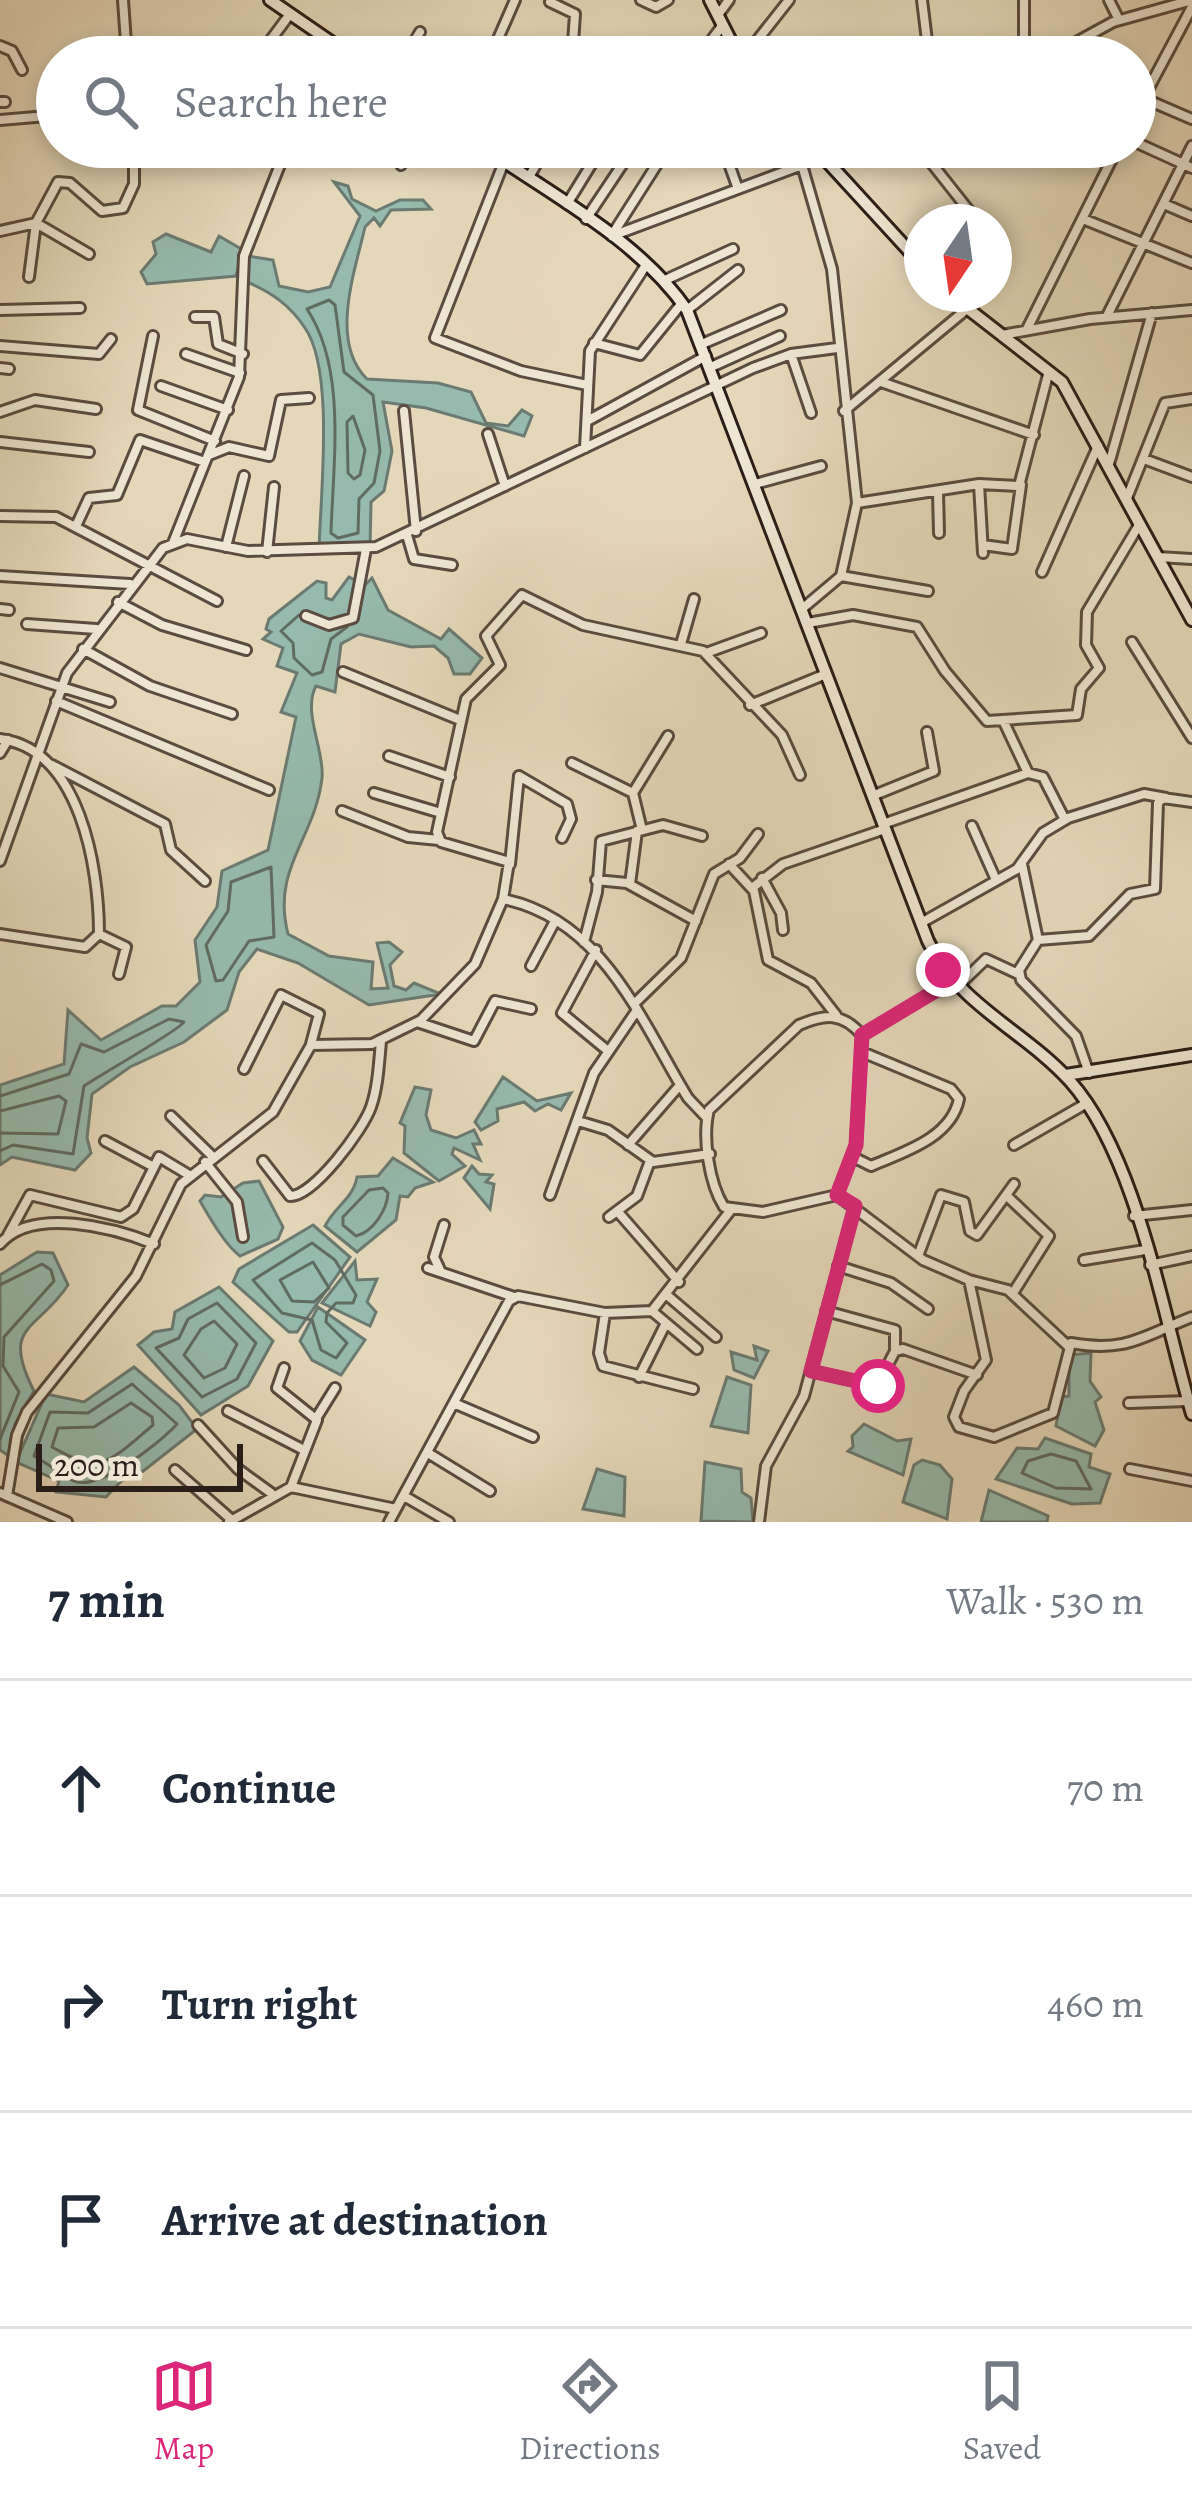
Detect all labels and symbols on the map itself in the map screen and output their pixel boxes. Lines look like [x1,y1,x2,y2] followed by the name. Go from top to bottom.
[904,204,1012,312] north arrow
[916,943,970,997] route end
[851,1359,905,1413] route start
[36,1438,243,1491] scale bar

